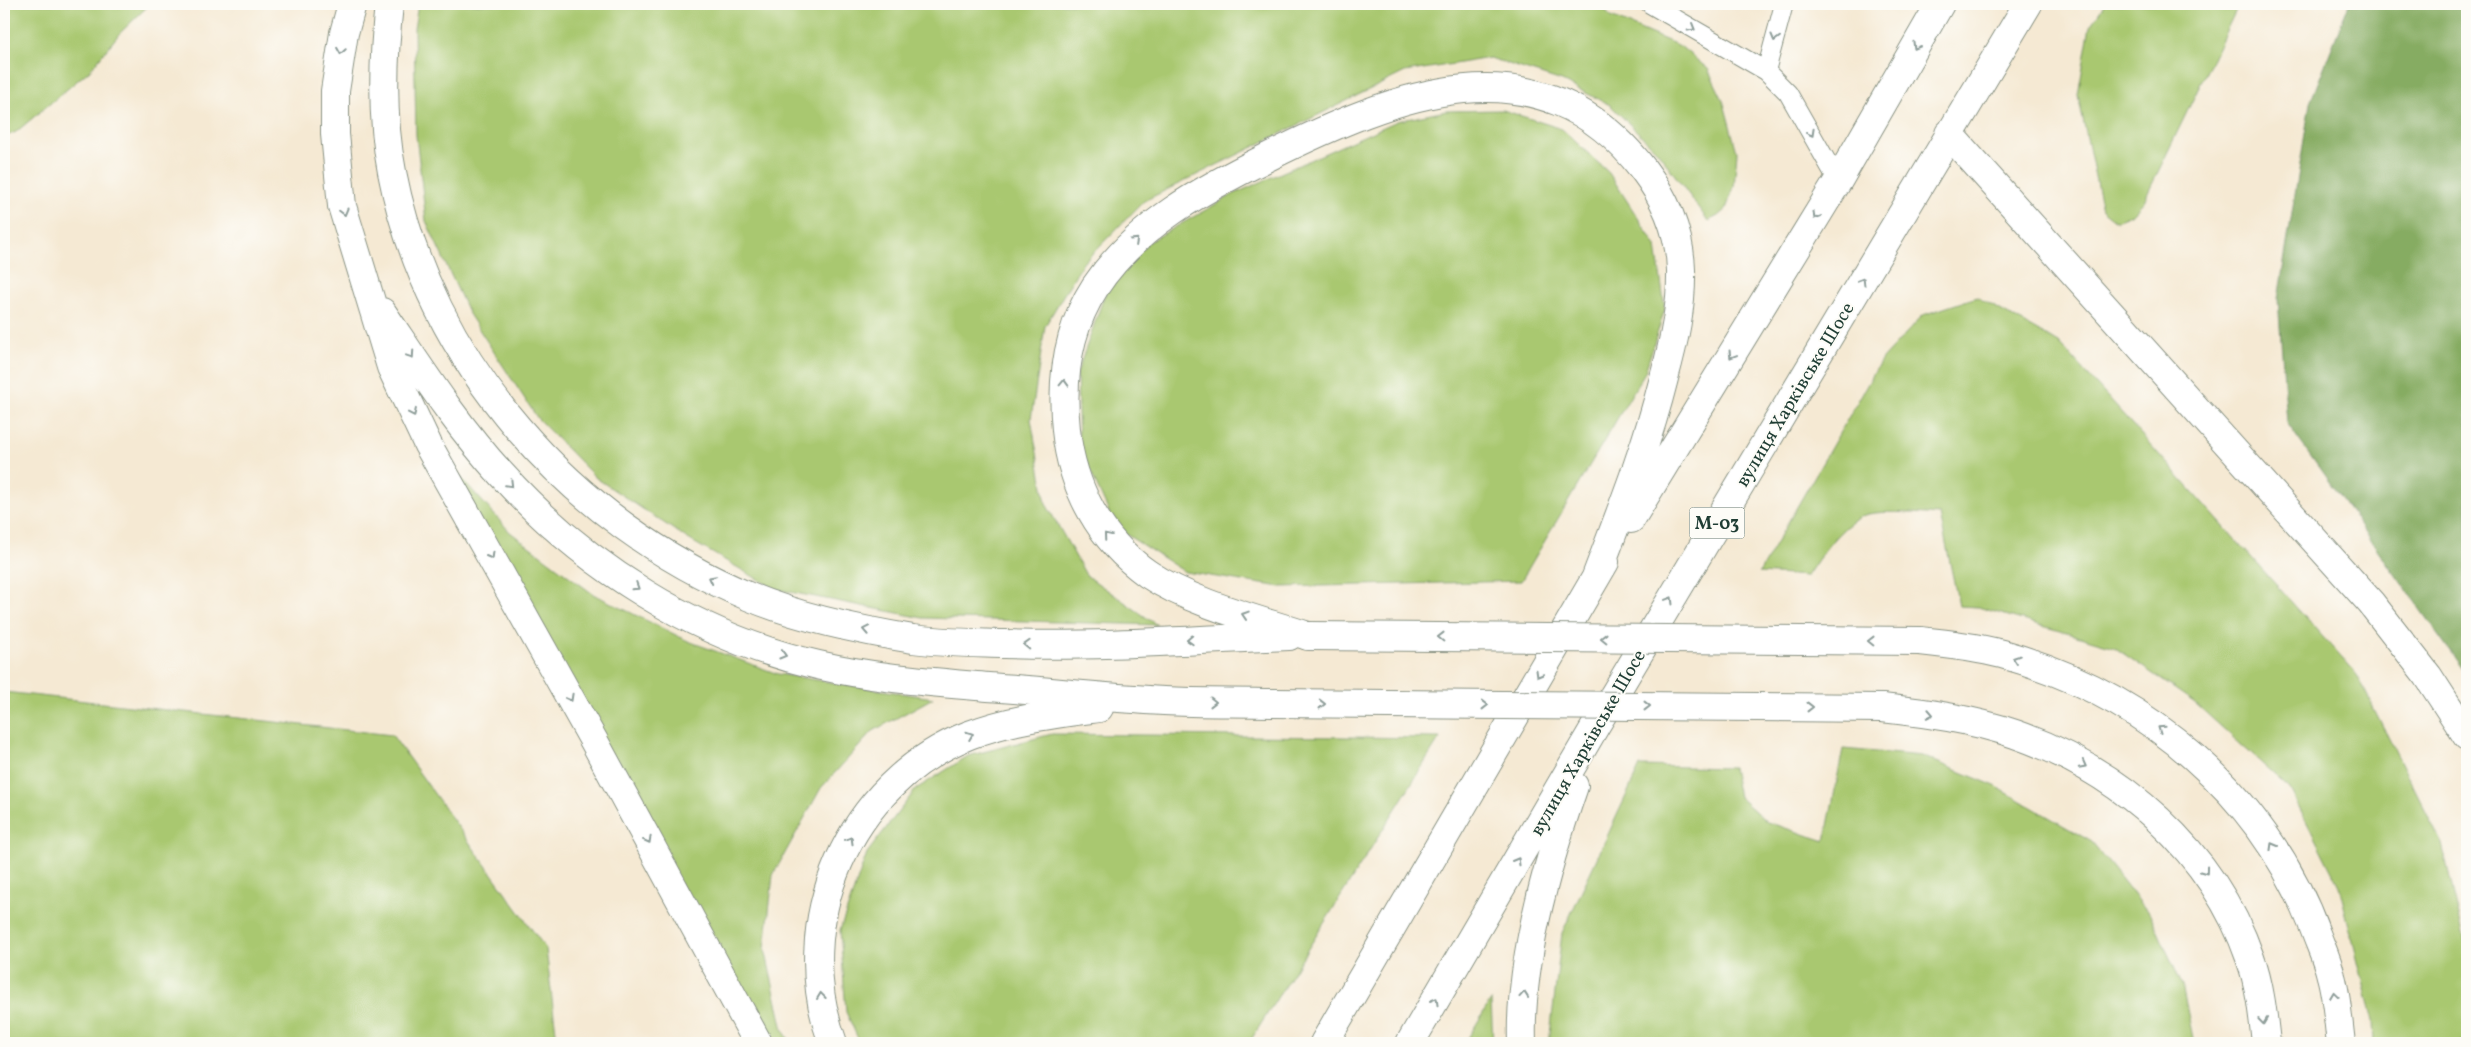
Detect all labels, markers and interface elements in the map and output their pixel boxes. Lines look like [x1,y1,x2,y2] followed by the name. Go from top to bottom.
[1686,22,1695,32] one-way arrow
[1770,33,1781,42] one-way arrow
[1912,41,1922,50] one-way arrow
[336,47,347,55] one-way arrow
[1804,128,1814,137] one-way arrow
[338,208,349,217] one-way arrow
[1813,211,1823,220] one-way arrow
[1129,238,1138,247] one-way arrow
[1855,277,1865,286] one-way arrow
[1730,298,1861,492] street label: вулиця Харківське Шосе
[405,350,415,359] one-way arrow
[1728,350,1738,359] one-way arrow
[1059,378,1069,386] one-way arrow
[406,408,417,417] one-way arrow
[504,478,513,487] one-way arrow
[1690,508,1744,538] road number: М-03
[1103,532,1112,541] one-way arrow
[484,550,494,559] one-way arrow
[708,575,717,585] one-way arrow
[630,580,639,590] one-way arrow
[1664,597,1674,606] one-way arrow
[1242,610,1250,620] one-way arrow
[861,625,870,635] one-way arrow
[1437,632,1445,642] one-way arrow
[1600,633,1608,643] one-way arrow
[1185,635,1193,646] one-way arrow
[1867,636,1875,646] one-way arrow
[1023,640,1031,650] one-way arrow
[1525,645,1653,841] street label: вулиця Харківське Шосе
[778,649,786,659] one-way arrow
[2012,654,2020,664] one-way arrow
[1536,669,1546,678] one-way arrow
[563,692,573,701] one-way arrow
[1209,697,1217,707] one-way arrow
[1318,699,1326,709] one-way arrow
[1481,700,1489,710] one-way arrow
[1644,701,1651,711] one-way arrow
[1806,702,1814,712] one-way arrow
[1926,708,1935,718] one-way arrow
[2157,726,2167,735] one-way arrow
[965,731,974,742] one-way arrow
[2078,759,2087,769] one-way arrow
[642,835,652,844] one-way arrow
[843,837,853,846] one-way arrow
[2269,842,2279,851] one-way arrow
[1511,858,1521,867] one-way arrow
[2198,866,2208,875] one-way arrow
[1518,990,1529,998] one-way arrow
[2329,991,2340,999] one-way arrow
[816,992,827,1000] one-way arrow
[1428,998,1438,1007] one-way arrow
[2258,1017,2269,1025] one-way arrow

